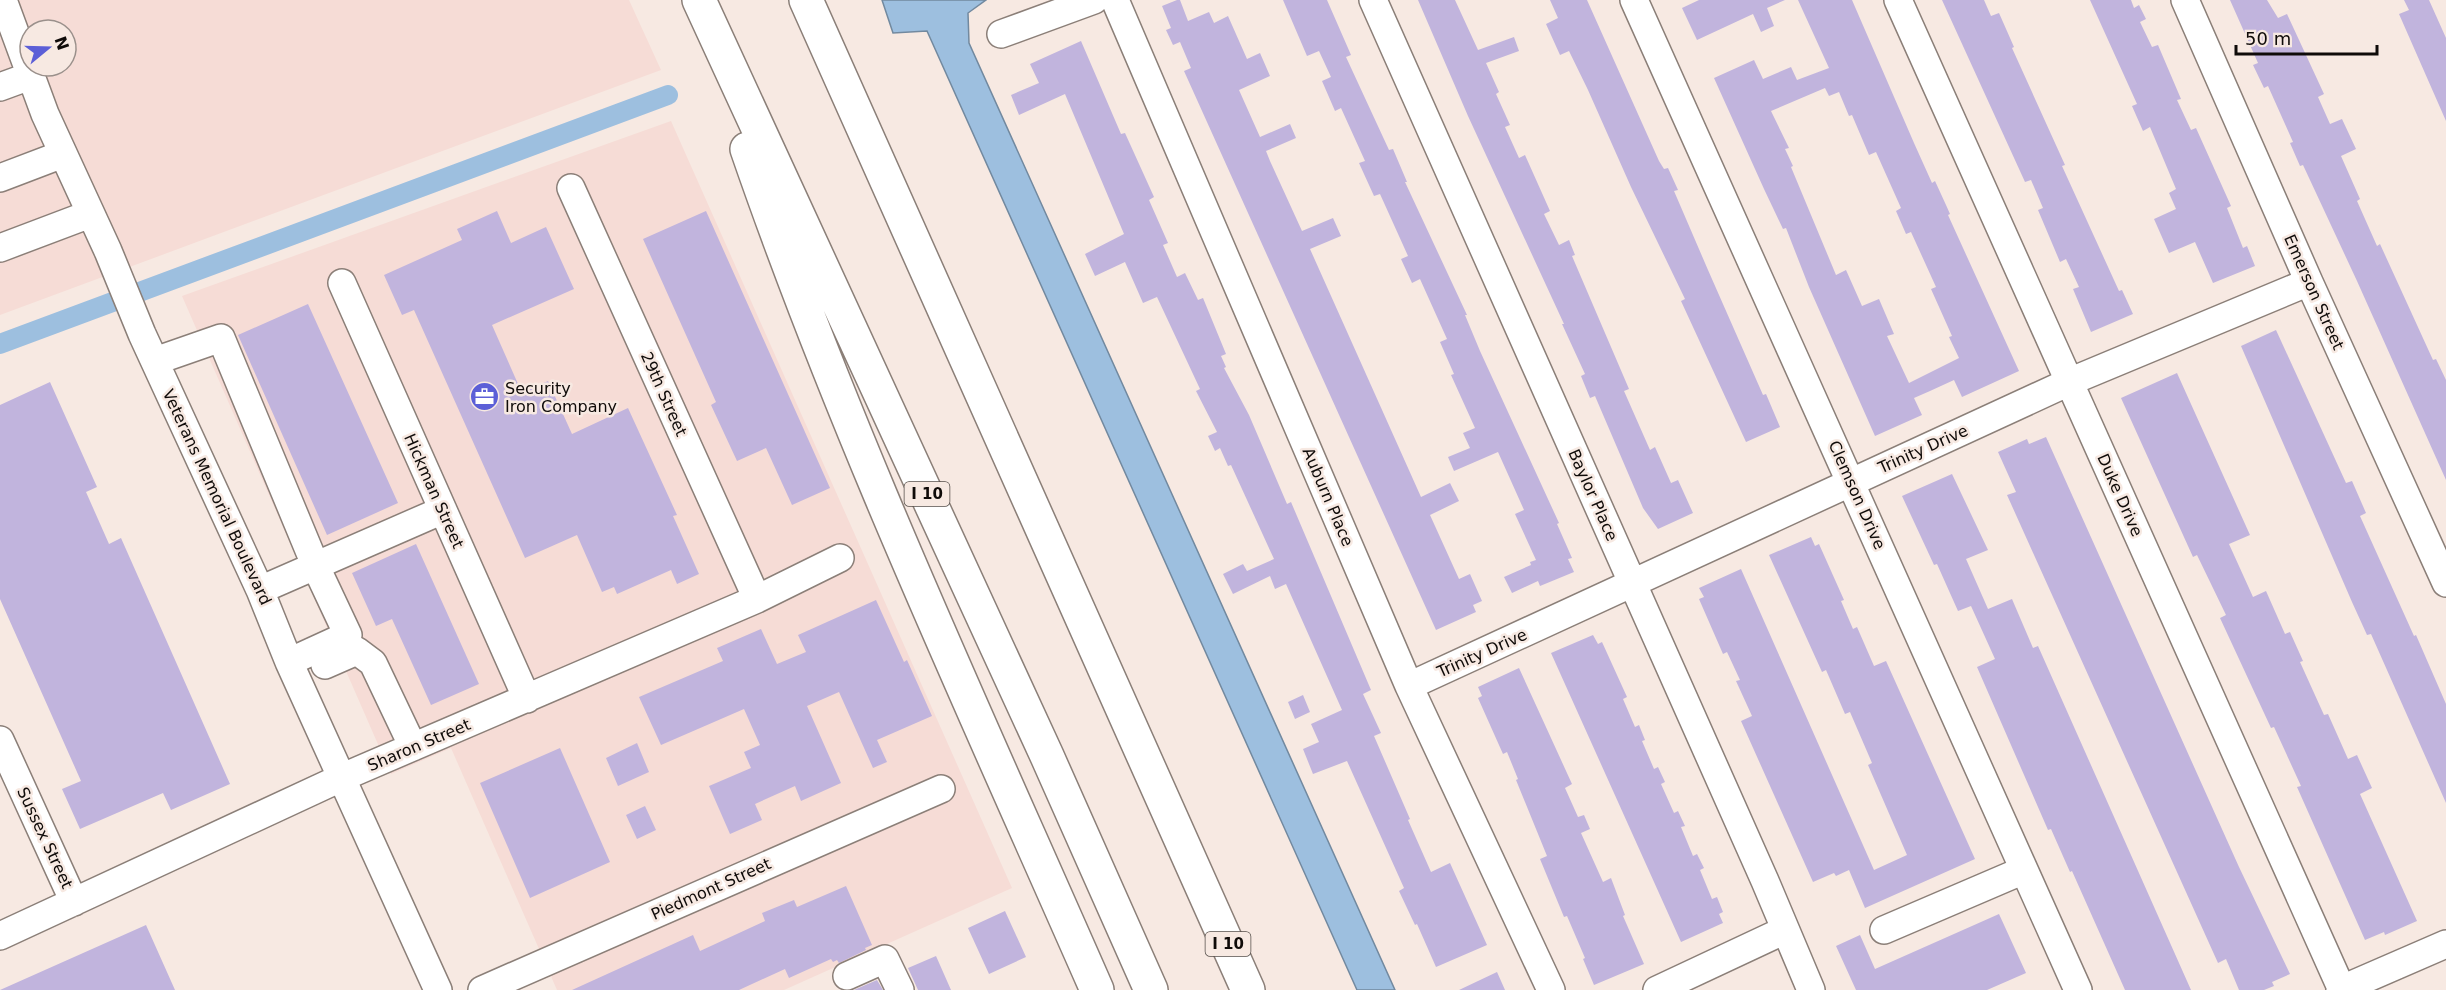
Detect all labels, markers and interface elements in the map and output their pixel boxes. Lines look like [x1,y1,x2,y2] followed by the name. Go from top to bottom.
[18,18,78,78] north arrow
[2236,18,2377,56] scale bar
[2245,28,2291,49] text: 50 m
[51,34,73,53] text: N
[2280,231,2348,353] street label: Emerson Street
[637,349,691,439] street label: 29th Street
[505,379,617,416] place label: Security Iron Company
[468,381,500,413] office icon: Security Iron Company
[159,386,275,608] street label: Veterans Memorial Boulevard
[1874,421,1971,478] street label: Trinity Drive
[400,431,468,551] street label: Hickman Street
[1825,438,1889,552] street label: Clemson Drive
[1299,445,1357,549] street label: Auburn Place
[1564,446,1622,544] street label: Baylor Place
[2093,451,2147,539] street label: Duke Drive
[904,482,950,506] road number: I 10
[1433,625,1530,682] street label: Trinity Drive
[365,715,473,775] street label: Sharon Street
[13,784,77,892] street label: Sussex Street
[648,854,774,924] street label: Piedmont Street
[1206,932,1250,956] road number: I 10

